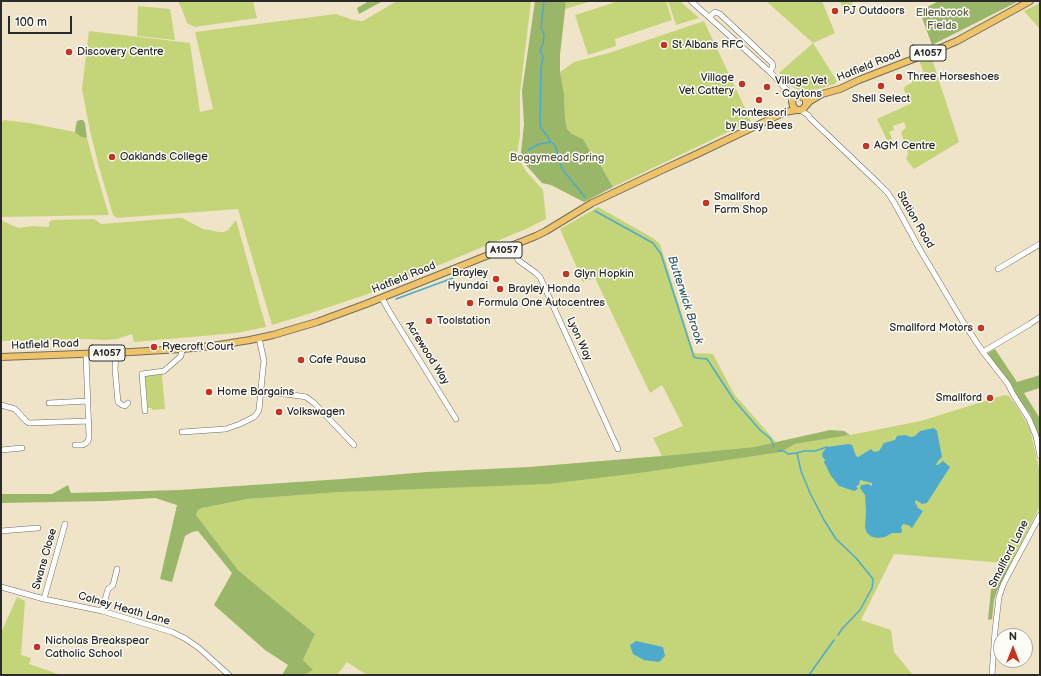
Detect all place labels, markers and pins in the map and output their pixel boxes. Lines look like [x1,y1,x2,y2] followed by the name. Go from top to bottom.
[843,4,905,18] place label: PJ Outdoors
[830,6,840,16] marker: PJ Outdoors
[672,38,743,52] place label: St Albans RFC
[659,40,669,50] marker: St Albans RFC
[77,45,163,59] place label: Discovery Centre
[64,47,74,57] marker: Discovery Centre
[907,70,999,84] place label: Three Horseshoes
[679,71,734,97] place label: Village Vet Cattery
[894,72,904,82] marker: Three Horseshoes
[775,74,827,100] place label: Village Vet - Caytons
[737,79,747,89] marker: Village Vet Cattery
[876,81,886,91] marker: Shell Select
[762,82,772,92] marker: Village Vet - Caytons
[852,92,910,106] place label: Shell Select
[754,95,764,105] marker: Montessori by Busy Bees
[725,106,793,132] place label: Montessori by Busy Bees
[874,139,935,153] place label: AGM Centre
[861,141,871,151] marker: AGM Centre
[120,150,208,164] place label: Oaklands College
[107,152,117,162] marker: Oaklands College
[714,190,768,216] place label: Smallford Farm Shop
[701,198,711,208] marker: Smallford Farm Shop
[448,266,488,292] place label: Brayley Hyundai
[574,267,634,281] place label: Glyn Hopkin
[561,269,571,279] marker: Glyn Hopkin
[491,274,501,284] marker: Brayley Hyundai
[508,282,580,296] place label: Brayley Honda
[495,284,505,294] marker: Brayley Honda
[478,296,605,310] place label: Formula One Autocentres
[465,298,475,308] marker: Formula One Autocentres
[437,314,491,328] place label: Toolstation
[424,316,434,326] marker: Toolstation
[890,321,973,335] place label: Smallford Motors
[976,323,986,333] marker: Smallford Motors
[162,340,234,354] place label: Ryecroft Court
[149,342,159,352] marker: Ryecroft Court
[309,353,366,367] place label: Cafe Pausa
[296,355,306,365] marker: Cafe Pausa
[217,385,294,399] place label: Home Bargains
[204,387,214,397] marker: Home Bargains
[936,391,982,405] place label: Smallford
[985,393,995,403] marker: Smallford
[287,405,345,419] place label: Volkswagen
[274,407,284,417] marker: Volkswagen
[45,634,149,660] place label: Nicholas Breakspear Catholic School
[32,642,42,652] marker: Nicholas Breakspear Catholic School

